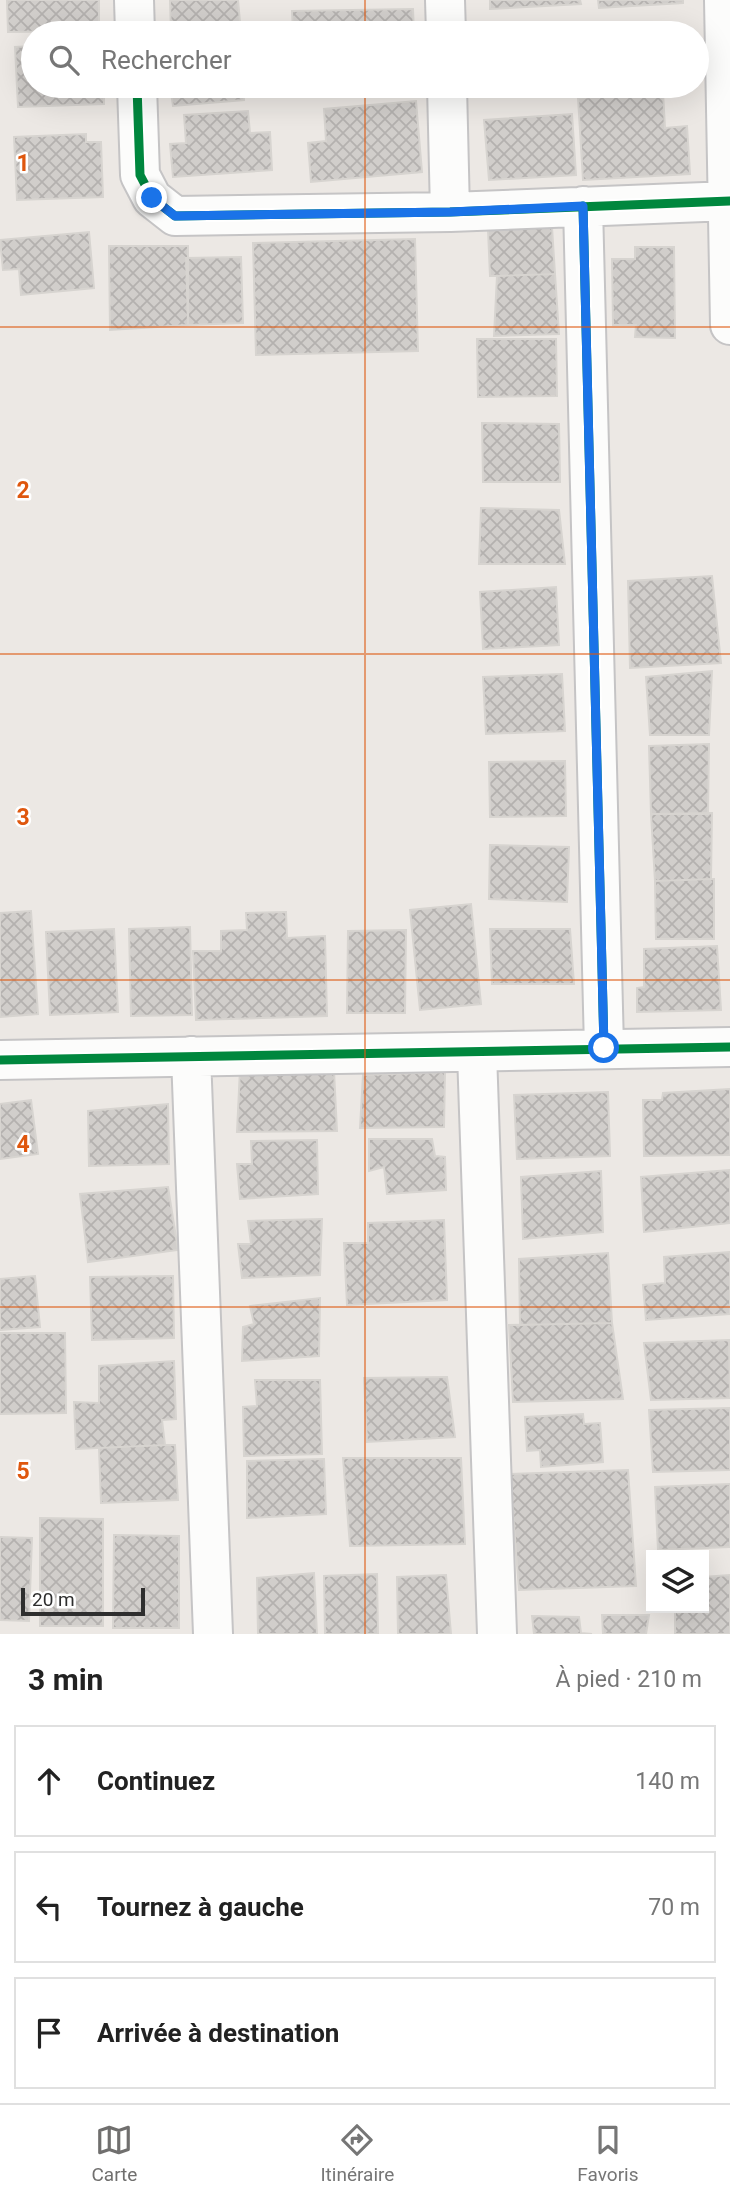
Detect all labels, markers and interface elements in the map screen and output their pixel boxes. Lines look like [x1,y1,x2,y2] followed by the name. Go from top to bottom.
[21,21,709,98] search box
[45,41,83,79] icon: search
[101,45,232,75] text: Rechercher
[16,150,30,177] text: 1
[136,182,167,213] route end
[16,477,30,504] text: 2
[16,804,30,831] text: 3
[588,1032,619,1063] route start
[16,1131,30,1158] text: 4
[16,1458,30,1485] text: 5
[646,1550,709,1613] map controls
[646,1550,709,1613] button: layers
[21,1585,145,1617] scale bar
[32,1588,75,1611] text: 20 m
[28,1662,103,1697] text: 3 min
[556,1666,702,1693] text: À pied · 210 m
[30,1762,68,1800] icon: ahead
[97,1766,215,1796] text: Continuez
[635,1768,700,1795] text: 140 m
[30,1888,68,1926] icon: left
[97,1892,304,1922] text: Tournez à gauche
[648,1894,700,1921] text: 70 m
[30,2014,68,2052] icon: arrive
[97,2018,339,2048] text: Arrivée à destination
[92,2121,137,2186] tab: Carte
[320,2121,394,2186] tab: Itinéraire
[577,2121,639,2186] tab: Favoris

